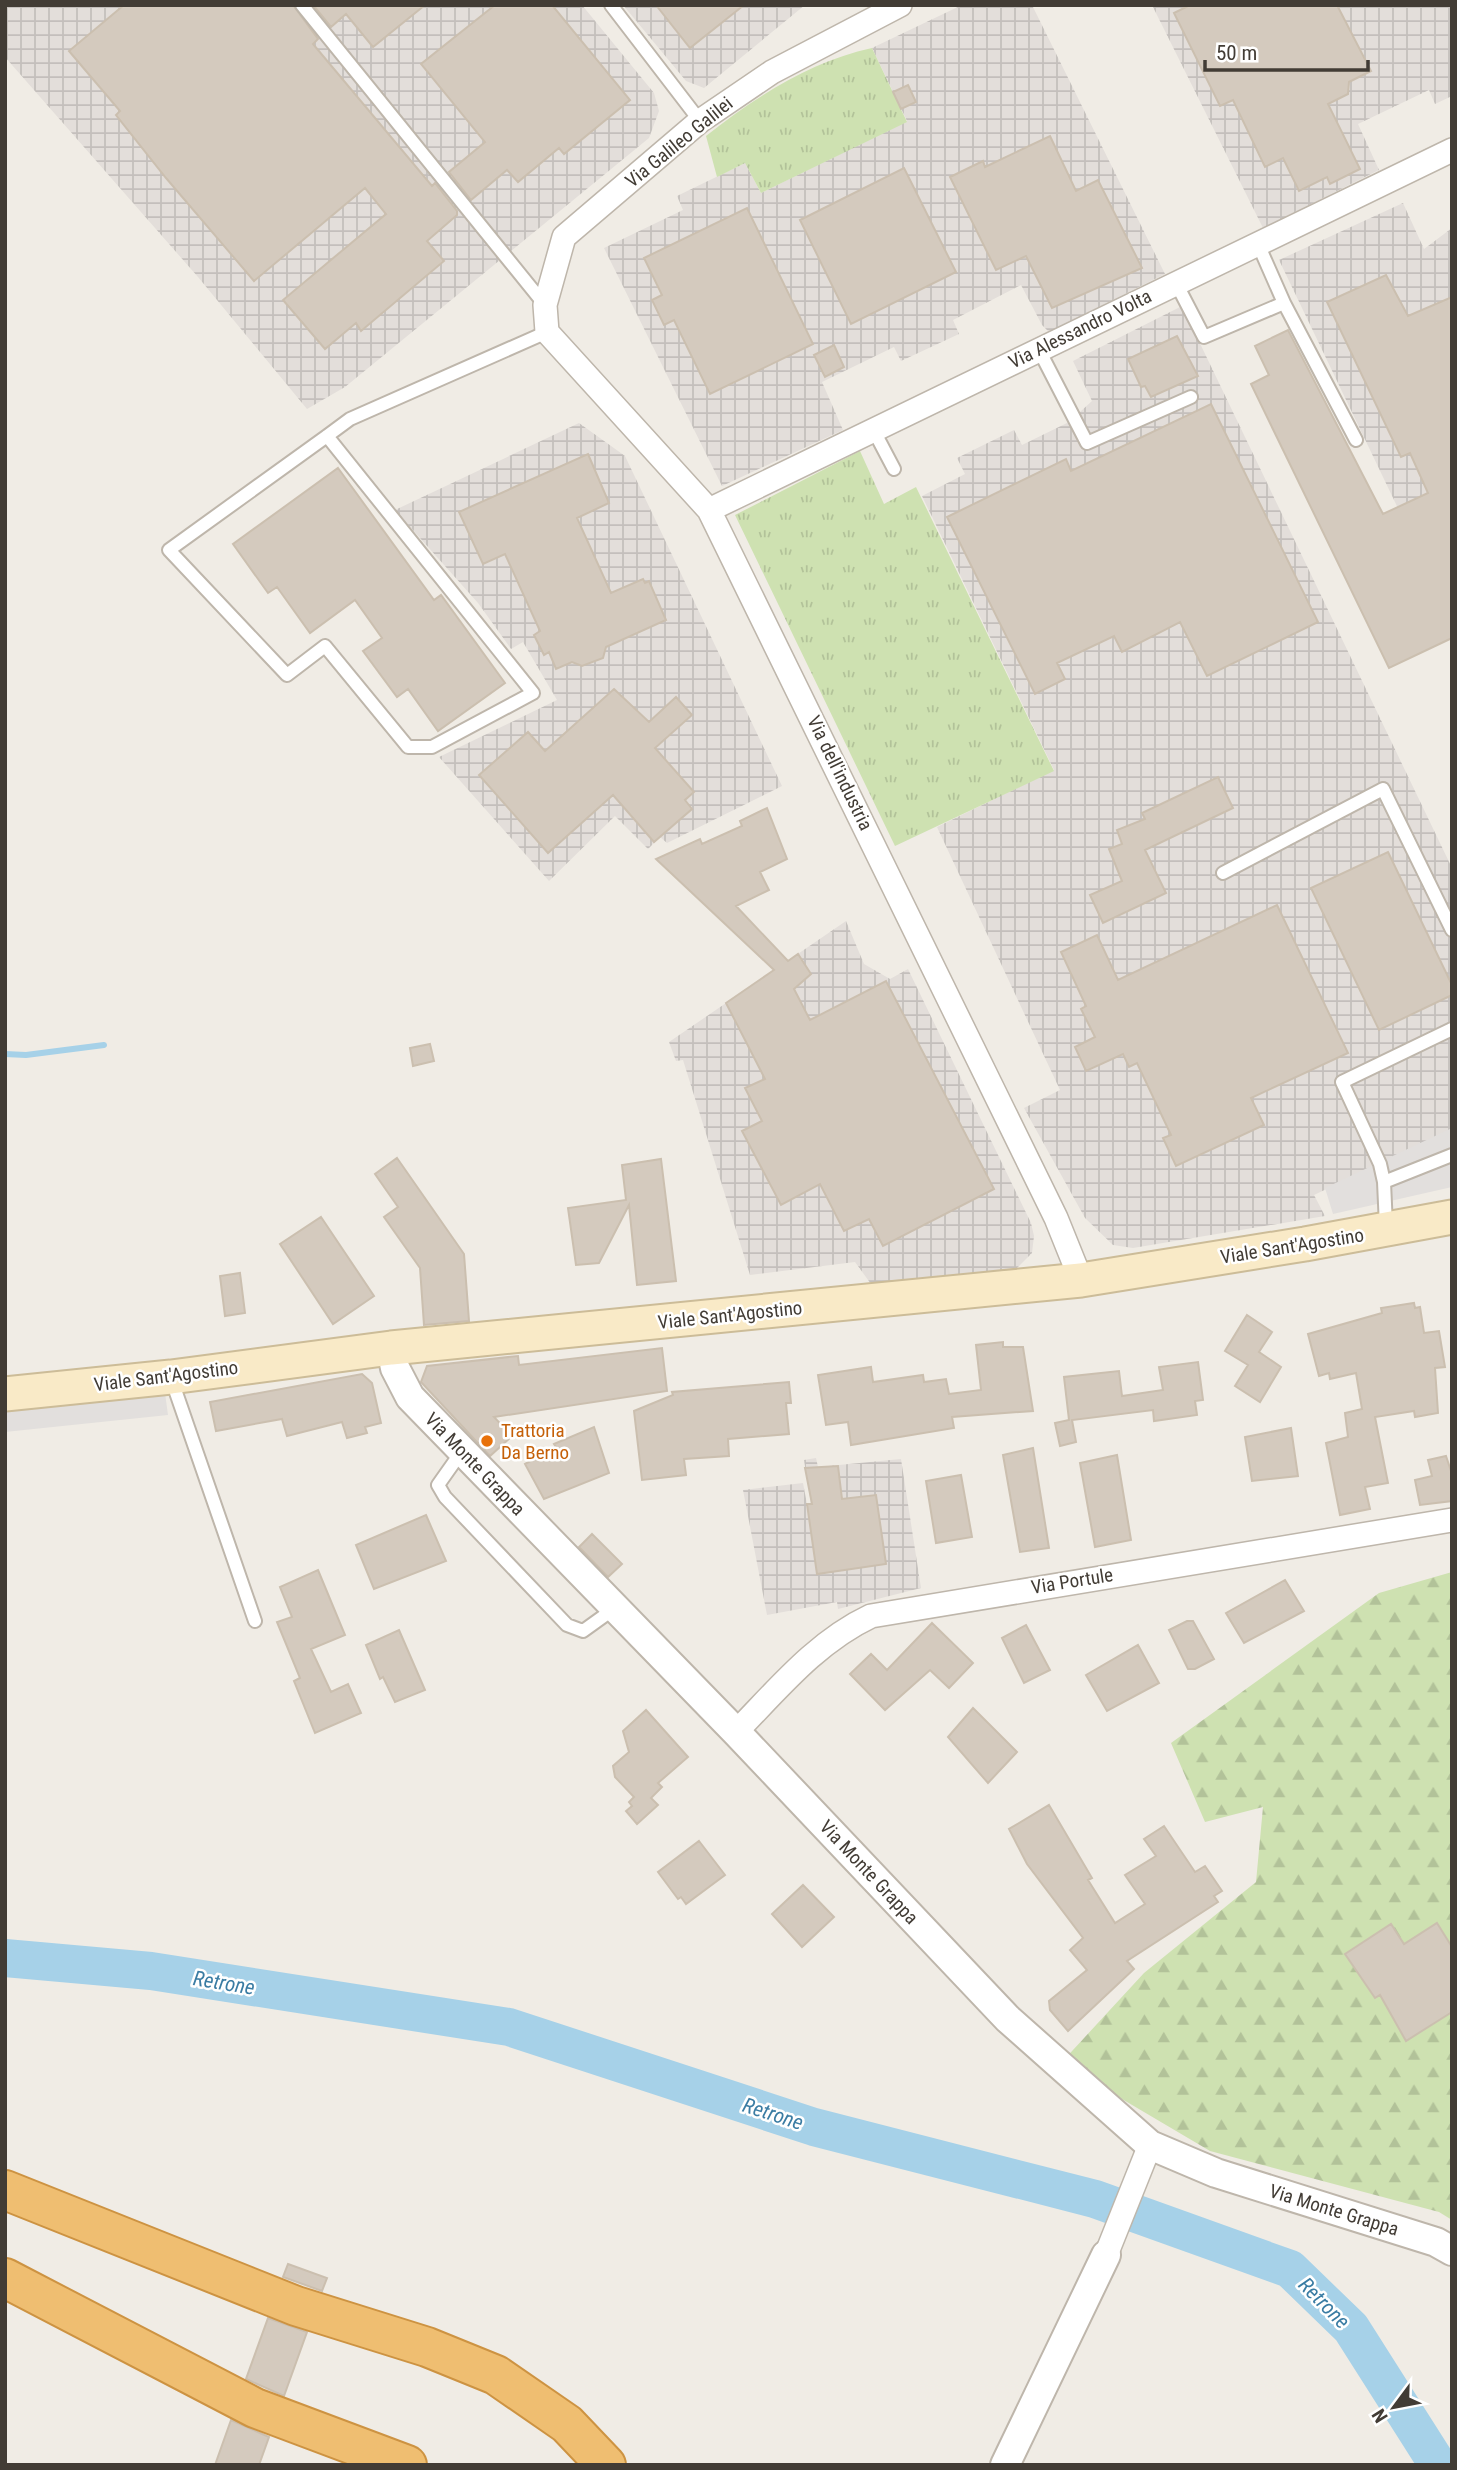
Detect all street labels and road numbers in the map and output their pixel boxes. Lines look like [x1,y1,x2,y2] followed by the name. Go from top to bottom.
[621,92,737,192] street label: Via Galileo Galilei
[1005,284,1155,374] street label: Via Alessandro Volta
[802,712,878,834] street label: Via dell'industria
[1219,1223,1365,1269] street label: Viale Sant'Agostino
[657,1296,803,1334] street label: Viale Sant'Agostino
[93,1356,239,1396] street label: Viale Sant'Agostino
[420,1408,530,1520] street label: Via Monte Grappa
[1029,1563,1115,1599] street label: Via Portule
[815,1815,923,1929] street label: Via Monte Grappa
[1267,2179,1401,2241] street label: Via Monte Grappa

